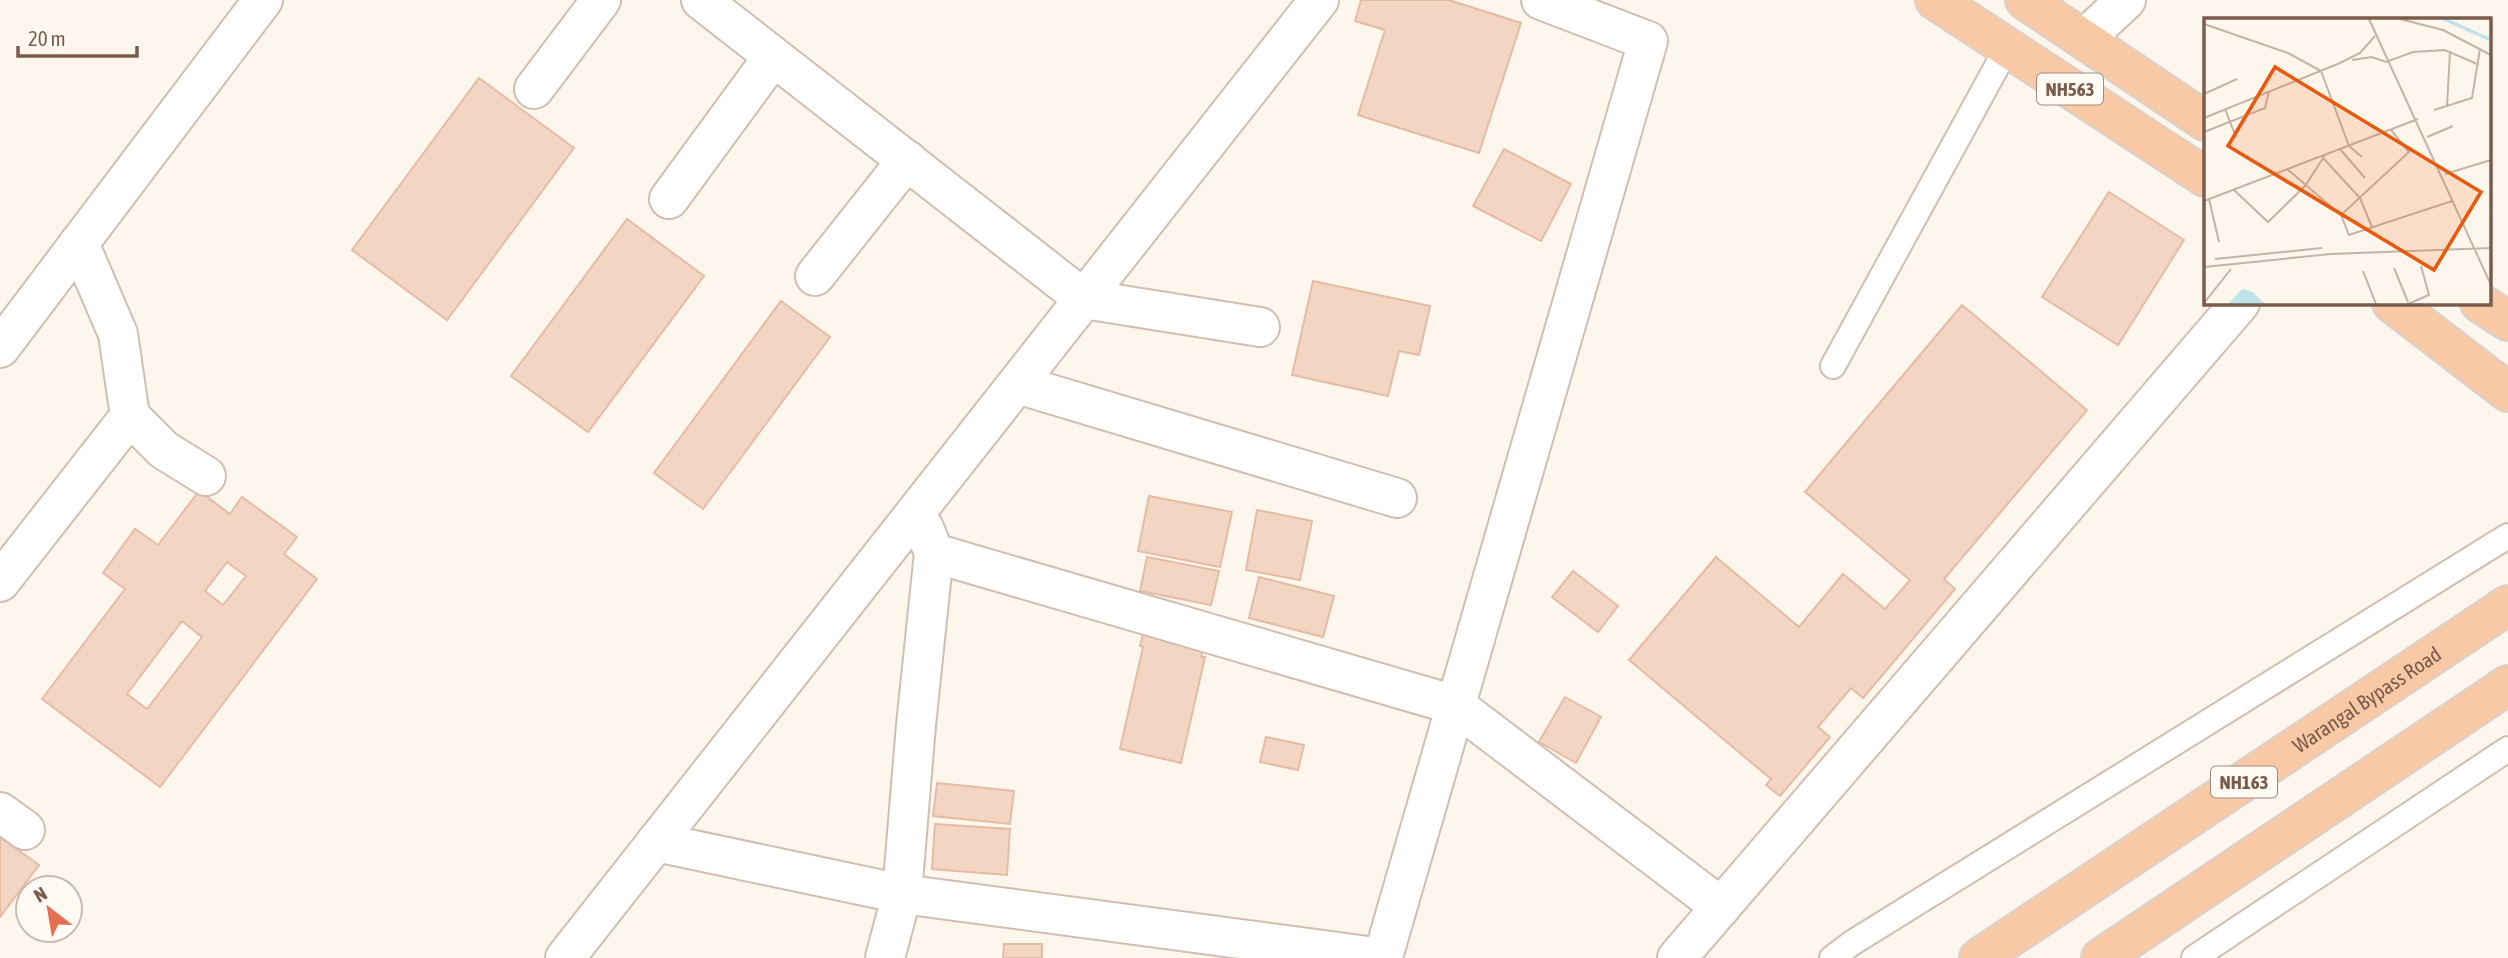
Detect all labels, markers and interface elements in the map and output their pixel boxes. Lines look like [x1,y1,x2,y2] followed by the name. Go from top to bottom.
[18,14,136,58] scale bar
[2204,18,2490,304] inset map
[28,26,66,50] text: 20 m
[2037,74,2103,104] road number: NH563
[2288,641,2445,757] street label: Warangal Bypass Road
[2211,766,2277,797] road number: NH163
[14,874,84,944] north arrow
[30,882,51,907] text: N

